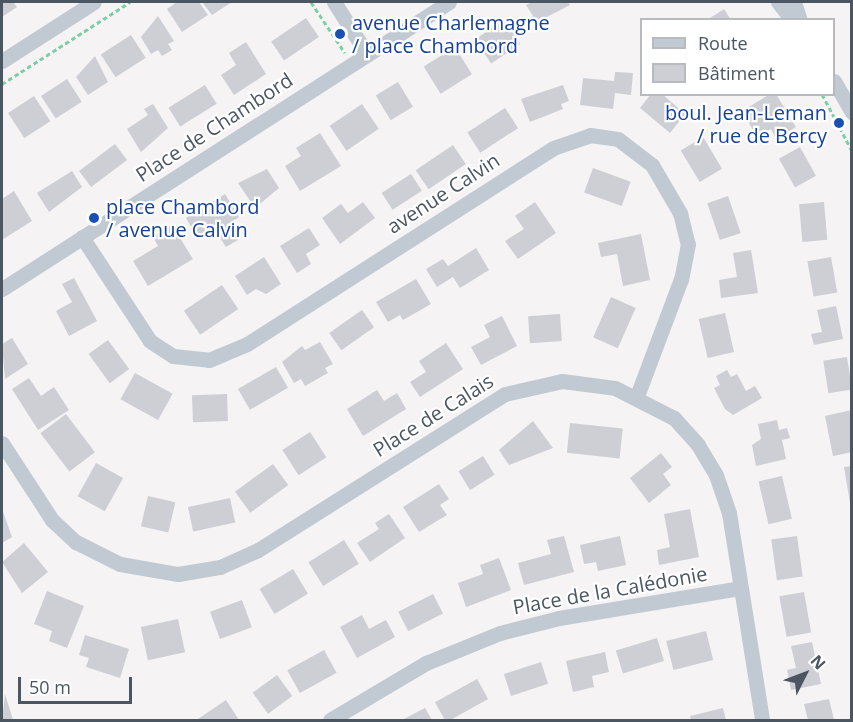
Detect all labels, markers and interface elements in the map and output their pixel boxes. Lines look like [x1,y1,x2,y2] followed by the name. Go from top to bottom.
[352,11,550,58] place label: avenue Charlemagne / place Chambord
[640,18,835,96] legend
[333,27,347,41] marker: avenue Charlemagne / place Chambord
[698,31,748,55] text: Route
[698,61,775,85] text: Bâtiment
[131,67,297,187] street label: Place de Chambord
[665,100,827,147] place label: boul. Jean-Leman / rue de Bercy
[832,116,846,130] marker: boul. Jean-Leman / rue de Bercy
[382,148,504,238] street label: avenue Calvin
[106,195,260,242] place label: place Chambord / avenue Calvin
[87,211,101,225] marker: place Chambord / avenue Calvin
[368,368,498,462] street label: Place de Calais
[511,561,709,619] street label: Place de la Calédonie
[775,644,835,704] north arrow
[806,650,831,674] text: N
[21,665,135,703] scale bar
[29,675,71,699] text: 50 m

